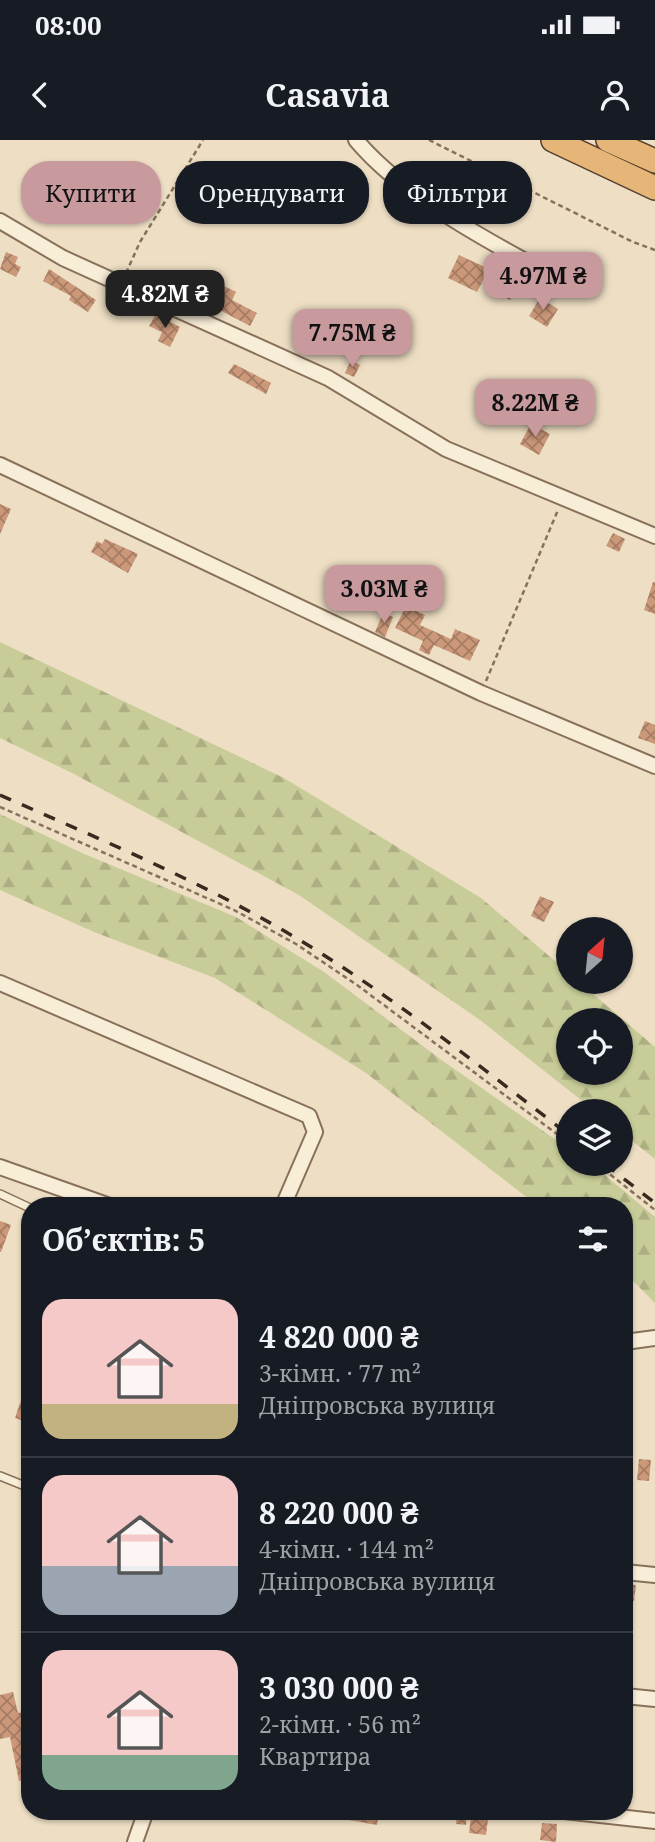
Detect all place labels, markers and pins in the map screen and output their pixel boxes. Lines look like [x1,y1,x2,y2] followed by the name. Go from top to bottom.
[478,253,608,312] pin: 4.97M ₴
[100,270,230,330] pin: 4.82M ₴
[287,310,417,369] pin: 7.75M ₴
[470,380,600,439] pin: 8.22M ₴
[319,566,449,625] pin: 3.03M ₴

